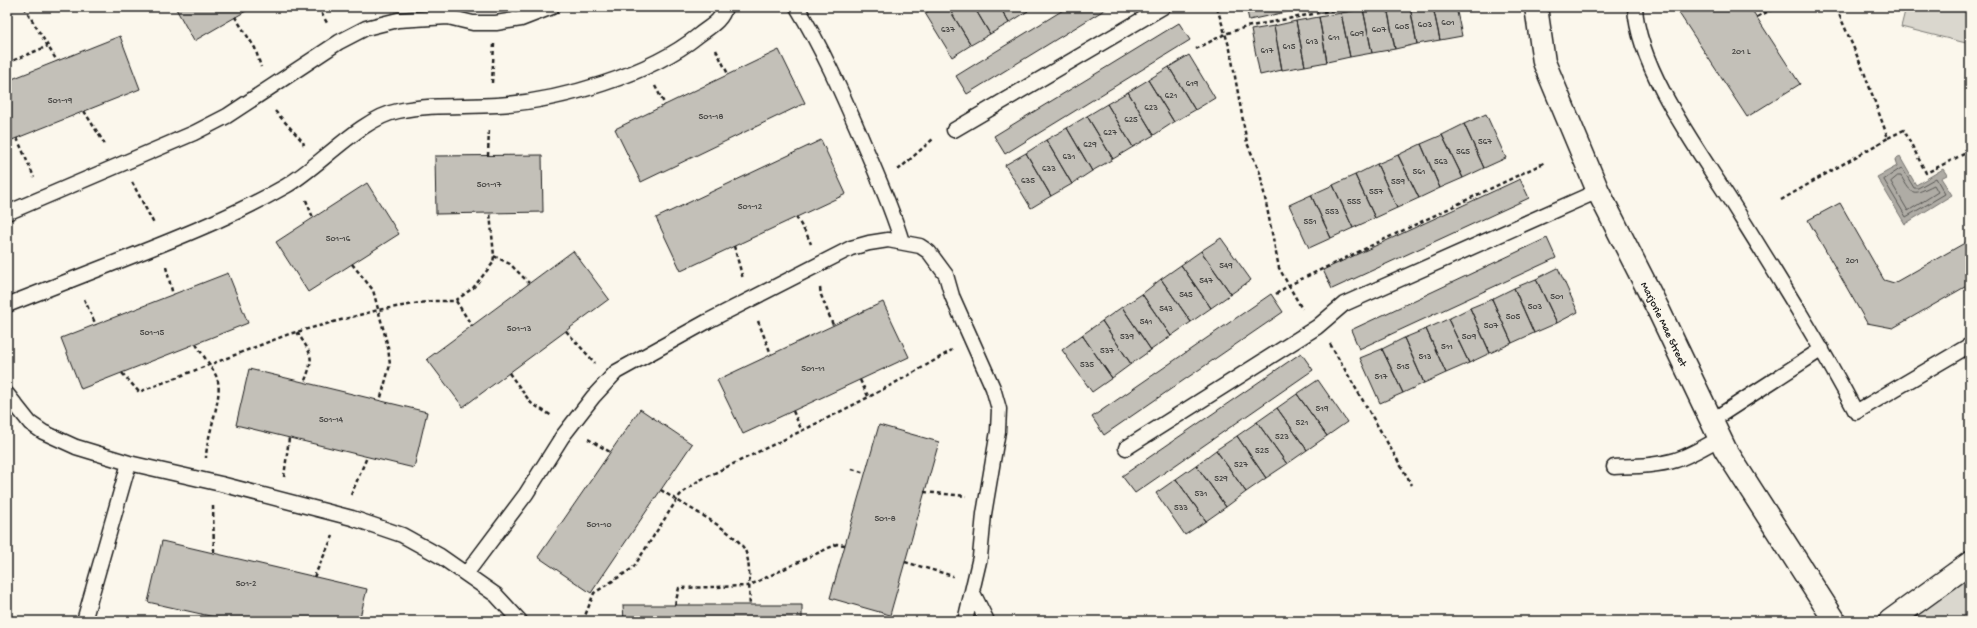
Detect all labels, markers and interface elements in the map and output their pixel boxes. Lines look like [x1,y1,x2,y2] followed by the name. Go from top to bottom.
[1441,18,1455,29] house number: 601
[1418,20,1433,31] house number: 603
[1395,22,1409,33] house number: 605
[941,25,955,36] house number: 637
[1372,25,1386,36] house number: 607
[1350,29,1365,40] house number: 609
[1328,33,1340,44] house number: 611
[1306,37,1319,48] house number: 613
[1283,42,1296,53] house number: 615
[1261,46,1274,57] house number: 617
[1732,47,1751,58] house number: 201 L
[1186,79,1199,90] house number: 619
[1165,91,1178,102] house number: 621
[48,96,73,107] house number: 501-19
[1144,103,1158,114] house number: 623
[699,112,724,123] house number: 501-18
[1124,115,1138,126] house number: 625
[1103,128,1117,139] house number: 627
[1478,137,1492,148] house number: 567
[1083,140,1097,151] house number: 629
[1456,147,1470,158] house number: 565
[1063,152,1076,163] house number: 631
[1434,157,1448,168] house number: 563
[1042,164,1056,175] house number: 633
[1413,167,1426,178] house number: 561
[1021,176,1035,187] house number: 635
[1391,177,1405,188] house number: 559
[477,180,502,191] house number: 501-17
[1369,187,1383,198] house number: 557
[1347,197,1361,208] house number: 555
[738,202,763,213] house number: 501-12
[1325,207,1339,218] house number: 553
[1303,217,1317,228] house number: 551
[326,234,351,245] house number: 501-16
[1845,256,1859,267] house number: 201
[1219,261,1233,272] house number: 549
[1199,276,1213,287] house number: 547
[1637,280,1689,370] street label: Marjorie Mae Street
[1179,290,1193,301] house number: 545
[1550,292,1564,303] house number: 501
[1528,302,1543,313] house number: 503
[1159,304,1173,315] house number: 543
[1506,312,1521,323] house number: 505
[1140,317,1153,328] house number: 541
[1484,321,1499,332] house number: 507
[507,324,532,335] house number: 501-13
[140,328,165,339] house number: 501-15
[1120,332,1134,343] house number: 539
[1462,332,1477,343] house number: 509
[1441,342,1453,353] house number: 511
[1100,346,1114,357] house number: 537
[1418,352,1432,363] house number: 513
[1080,360,1094,371] house number: 535
[1396,362,1410,373] house number: 515
[801,364,825,375] house number: 501-11
[1374,372,1388,383] house number: 517
[1316,404,1329,415] house number: 519
[319,415,344,426] house number: 501-14
[1296,418,1309,429] house number: 521
[1275,432,1289,443] house number: 523
[1255,446,1269,457] house number: 525
[1234,460,1248,471] house number: 527
[1214,474,1228,485] house number: 529
[1194,489,1208,500] house number: 531
[1174,503,1188,514] house number: 533
[874,514,896,525] house number: 501-8
[586,520,612,531] house number: 501-10
[236,579,257,590] house number: 501-2

